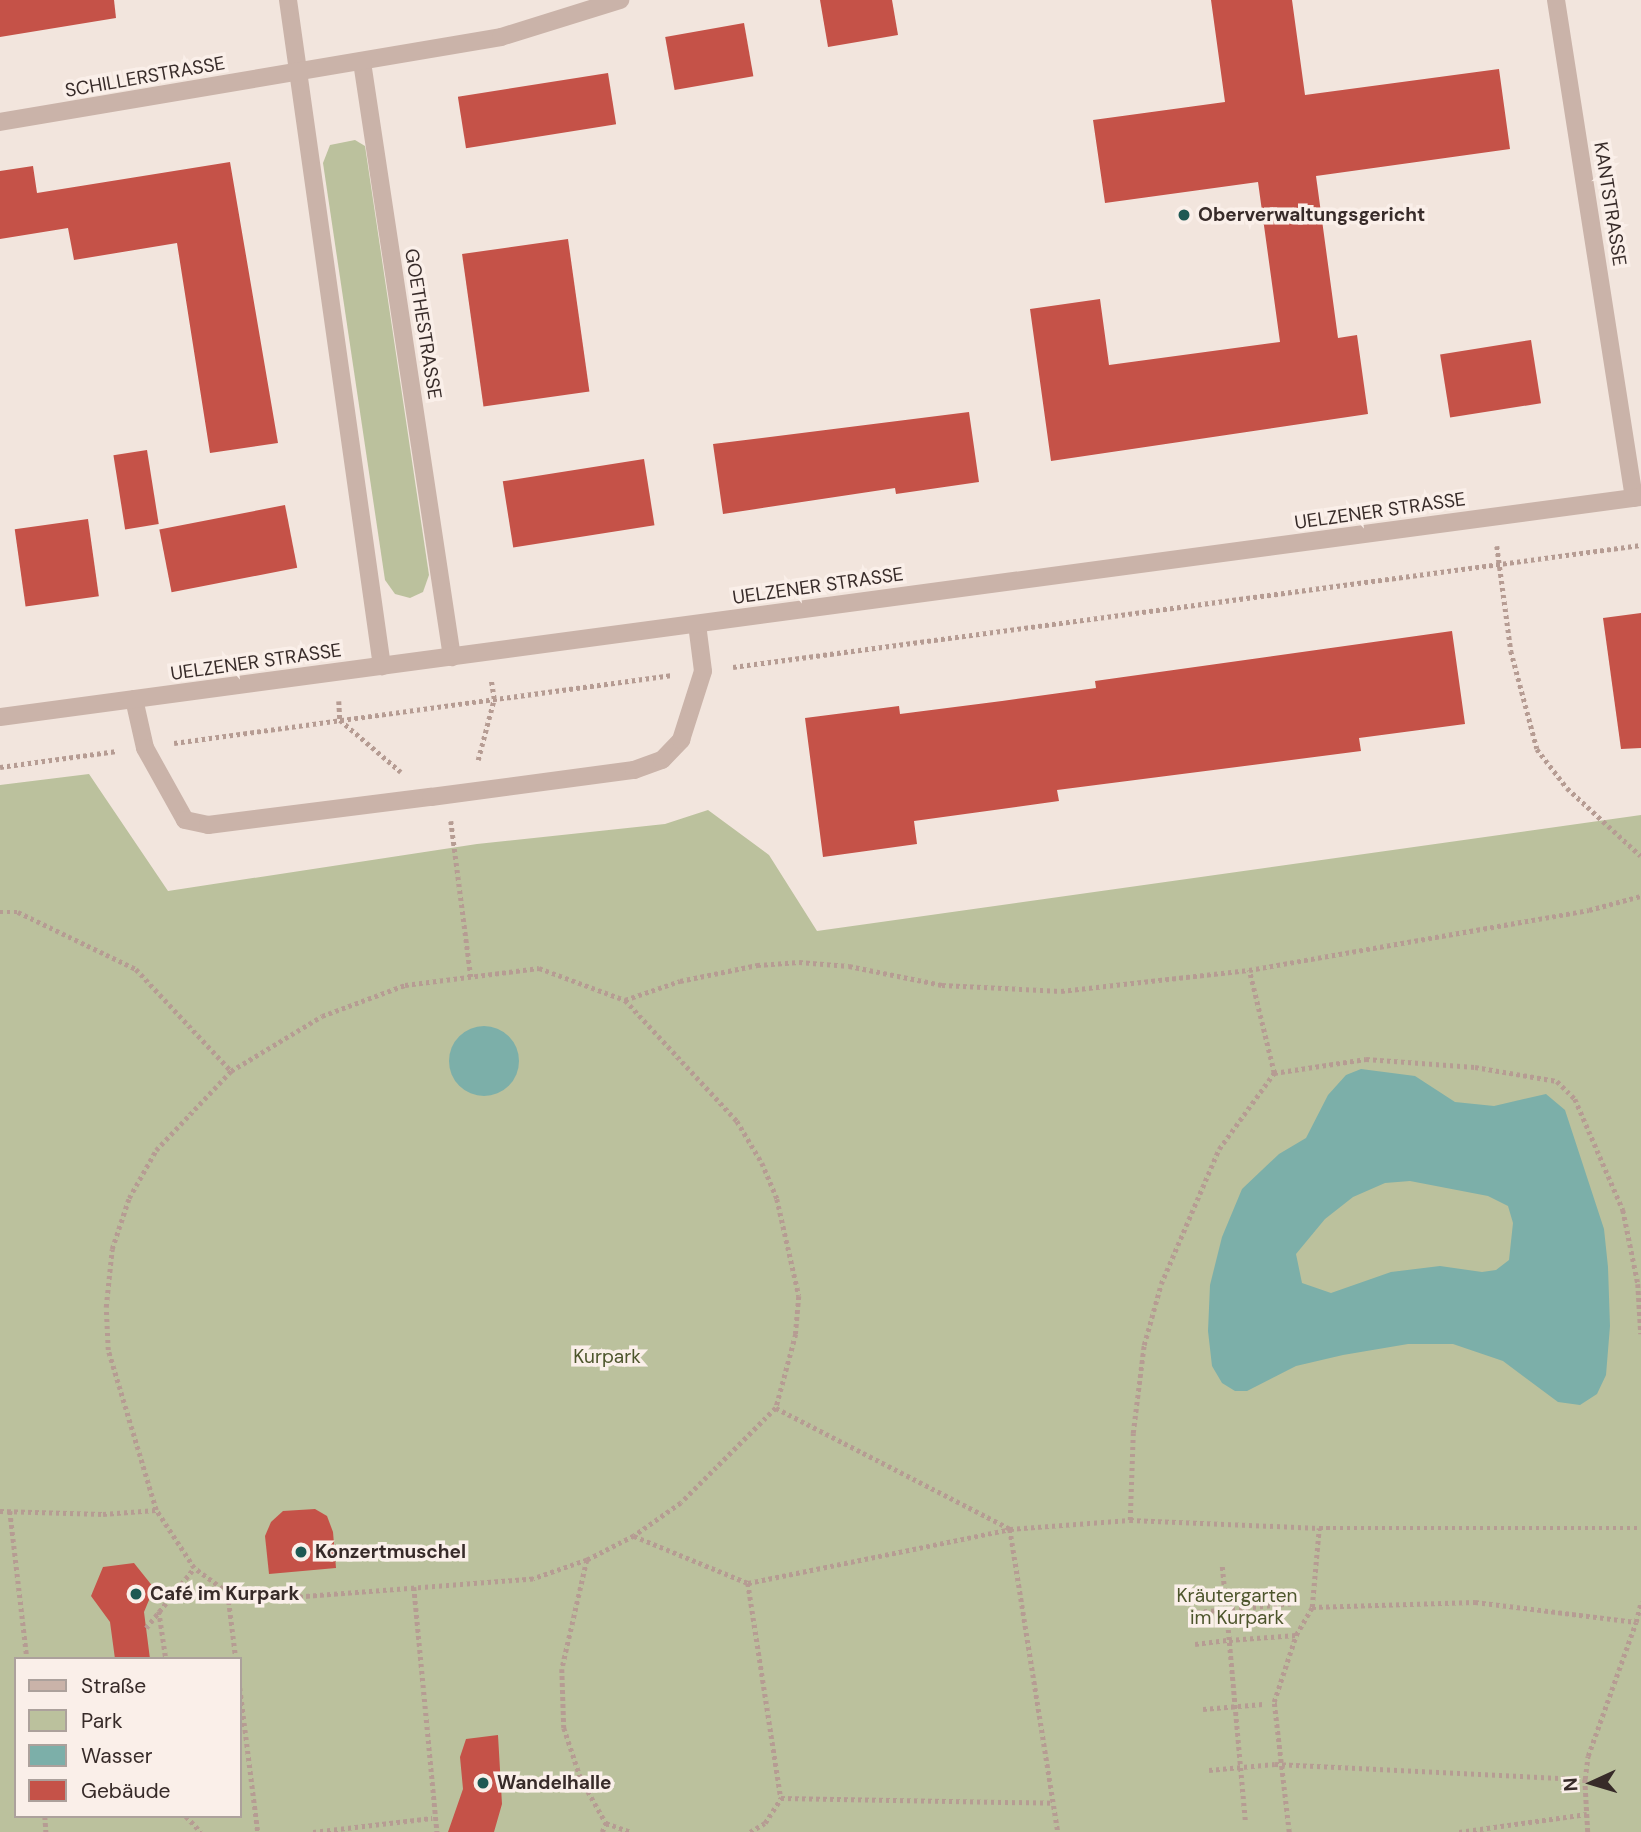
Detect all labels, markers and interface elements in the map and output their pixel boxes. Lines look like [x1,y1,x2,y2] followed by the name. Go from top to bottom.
[63,52,227,102] street label: SCHILLERSTRASSE
[1589,140,1631,268] street label: KANTSTRASSE
[1198,204,1425,226] place label: Oberverwaltungsgericht
[1176,207,1192,223] marker: Oberverwaltungsgericht
[400,247,446,401] street label: GOETHESTRASSE
[1293,488,1467,534] street label: UELZENER STRASSE
[731,563,905,609] street label: UELZENER STRASSE
[169,639,343,685] street label: UELZENER STRASSE
[573,1346,641,1368] park label: Kurpark
[315,1541,466,1563] place label: Konzertmuschel
[293,1544,309,1560] marker: Konzertmuschel
[150,1583,299,1605] place label: Café im Kurpark
[1177,1585,1297,1629] park label: Kräutergarten im Kurpark
[128,1586,144,1602] marker: Café im Kurpark
[14,1657,242,1818] legend
[81,1672,146,1700] text: Straße
[81,1707,122,1735] text: Park
[81,1742,153,1770] text: Wasser
[1557,1748,1627,1818] north arrow
[497,1772,611,1794] place label: Wandelhalle
[475,1775,491,1791] marker: Wandelhalle
[81,1777,171,1805] text: Gebäude
[1558,1777,1584,1792] text: N

